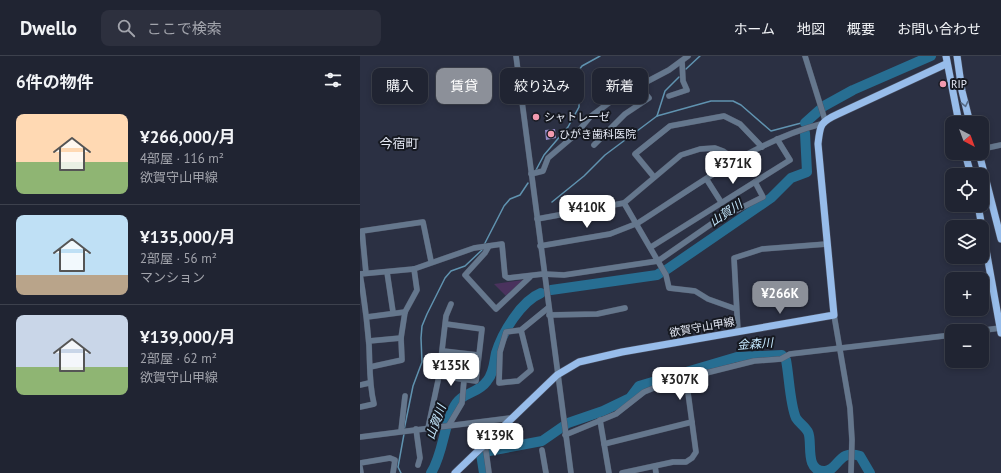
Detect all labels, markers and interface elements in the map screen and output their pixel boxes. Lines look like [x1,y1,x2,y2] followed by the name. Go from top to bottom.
[101,10,381,46] search box
[20,16,77,40] text: Dwello
[115,17,137,39] icon: search
[147,19,222,38] text: ここで検索
[733,20,775,38] text: ホーム
[797,20,825,38] text: 地図
[847,20,875,38] text: 概要
[897,20,981,38] text: お問い合わせ
[372,68,428,104] chip: 購入
[436,68,492,104] chip: 賃貸
[500,68,584,104] chip: 絞り込み
[592,68,648,104] chip: 新着
[322,69,344,91] icon: filters
[16,71,94,93] text: 6件の物件
[951,77,967,91] place label: RIP
[938,79,948,89] marker: RIP
[961,101,969,108] one-way arrow
[544,110,610,124] place label: シャトレーゼ
[531,112,541,122] marker: シャトレーゼ
[945,116,989,160] north arrow
[945,116,989,368] map controls
[140,126,236,148] text: ¥266,000/月
[559,127,636,141] place label: ひがき歯科医院
[546,129,556,139] marker: ひがき歯科医院
[48,130,96,178] icon: home
[379,135,419,152] district label: 今宿町
[140,150,224,167] text: 4部屋 · 116 m²
[705,151,761,185] pin: ¥371K
[714,155,752,172] text: ¥371K
[945,168,989,212] button: locate
[140,169,218,186] text: 欲賀守山甲線
[559,195,615,229] pin: ¥410K
[707,195,746,229] water label: 山賀川
[568,199,606,216] text: ¥410K
[945,220,989,264] button: layers
[140,226,236,248] text: ¥135,000/月
[48,231,96,279] icon: home
[140,250,217,267] text: 2部屋 · 56 m²
[140,269,205,286] text: マンション
[945,272,989,316] button: +
[752,281,808,315] pin: ¥266K
[761,285,799,302] text: ¥266K
[668,314,736,340] street label: 欲賀守山甲線
[945,324,989,368] button: −
[140,326,236,348] text: ¥139,000/月
[48,331,96,379] icon: home
[736,335,775,352] water label: 金森川
[140,350,217,367] text: 2部屋 · 62 m²
[423,353,479,387] pin: ¥135K
[432,357,470,374] text: ¥135K
[652,367,708,401] pin: ¥307K
[140,369,218,386] text: 欲賀守山甲線
[661,371,699,388] text: ¥307K
[422,400,449,441] water label: 山賀川
[467,423,523,457] pin: ¥139K
[476,427,514,444] text: ¥139K

